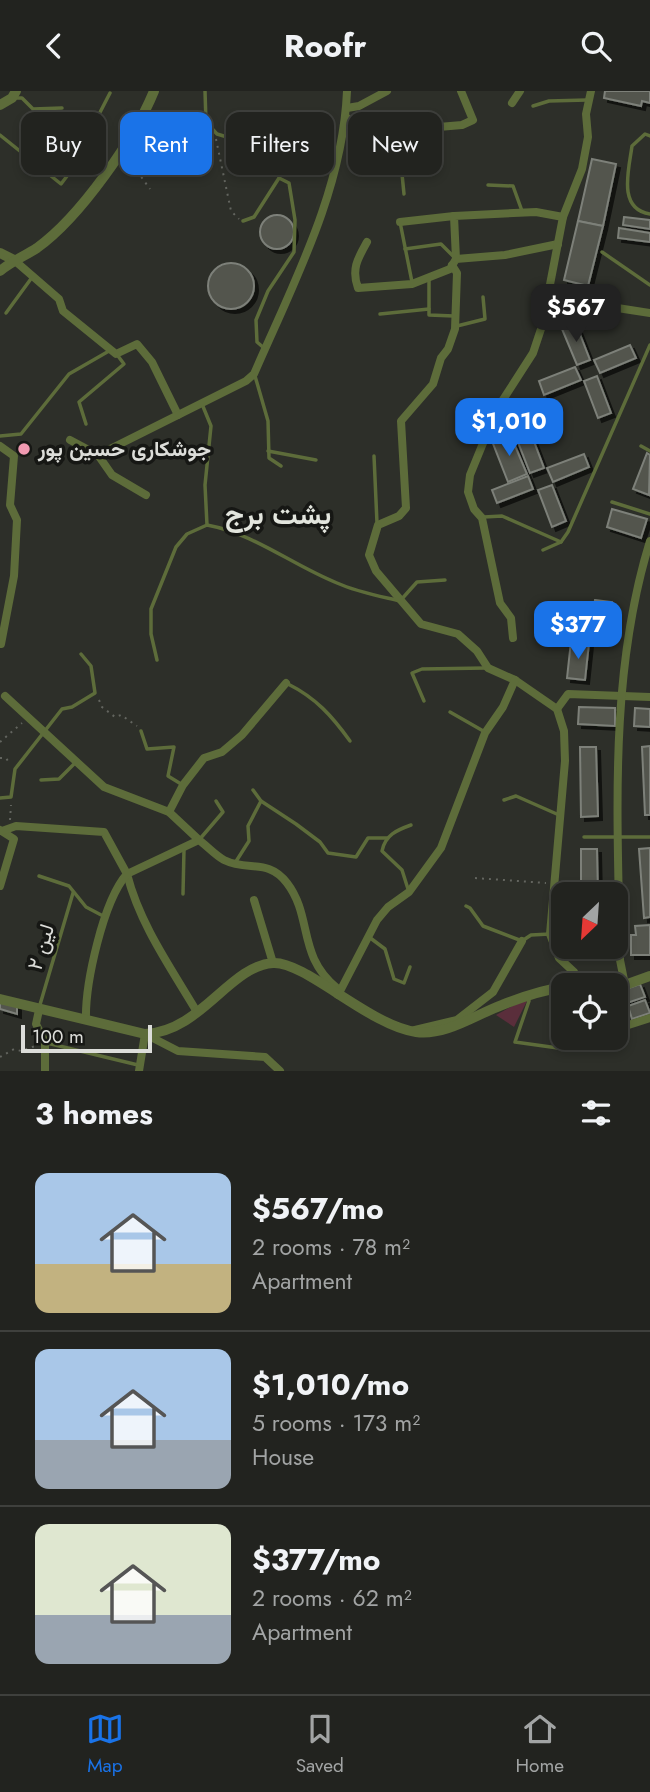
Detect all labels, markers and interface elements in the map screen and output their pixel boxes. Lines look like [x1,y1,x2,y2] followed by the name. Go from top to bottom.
[284,23,366,69] text: Roofr
[35,27,73,65] icon: back
[577,27,615,65] icon: search
[21,112,106,175] chip: Buy
[120,112,212,175] chip: Rent
[226,112,334,175] chip: Filters
[348,112,442,175] chip: New
[535,285,617,344] pin: $567
[547,290,605,324] text: $567
[452,399,566,458] pin: $1,010
[471,404,547,438] text: $1,010
[37,434,211,464] place label: جوشکاری حسین پور
[16,441,32,457] marker: جوشکاری حسین پور
[225,494,331,535] district label: پشت برج
[537,601,619,661] pin: $377
[550,607,606,641] text: $377
[551,882,628,959] north arrow
[551,882,628,1050] map controls
[20,920,62,974] street label: لین ۲
[551,973,628,1050] button: locate
[21,1022,152,1054] scale bar
[32,1023,84,1050] text: 100 m
[35,1092,153,1135] text: 3 homes
[577,1094,615,1132] icon: filters
[252,1187,384,1230] text: $567/mo
[91,1201,175,1285] icon: home
[252,1230,410,1264] text: 2 rooms · 78 m²
[252,1264,352,1298] text: Apartment
[252,1363,409,1406] text: $1,010/mo
[91,1377,175,1461] icon: home
[252,1406,420,1440] text: 5 rooms · 173 m²
[252,1440,314,1474] text: House
[252,1538,380,1581] text: $377/mo
[91,1552,175,1636] icon: home
[252,1581,412,1615] text: 2 rooms · 62 m²
[252,1615,352,1649] text: Apartment
[86,1710,124,1779] tab: Map
[296,1710,344,1779] tab: Saved
[516,1710,564,1779] tab: Home

